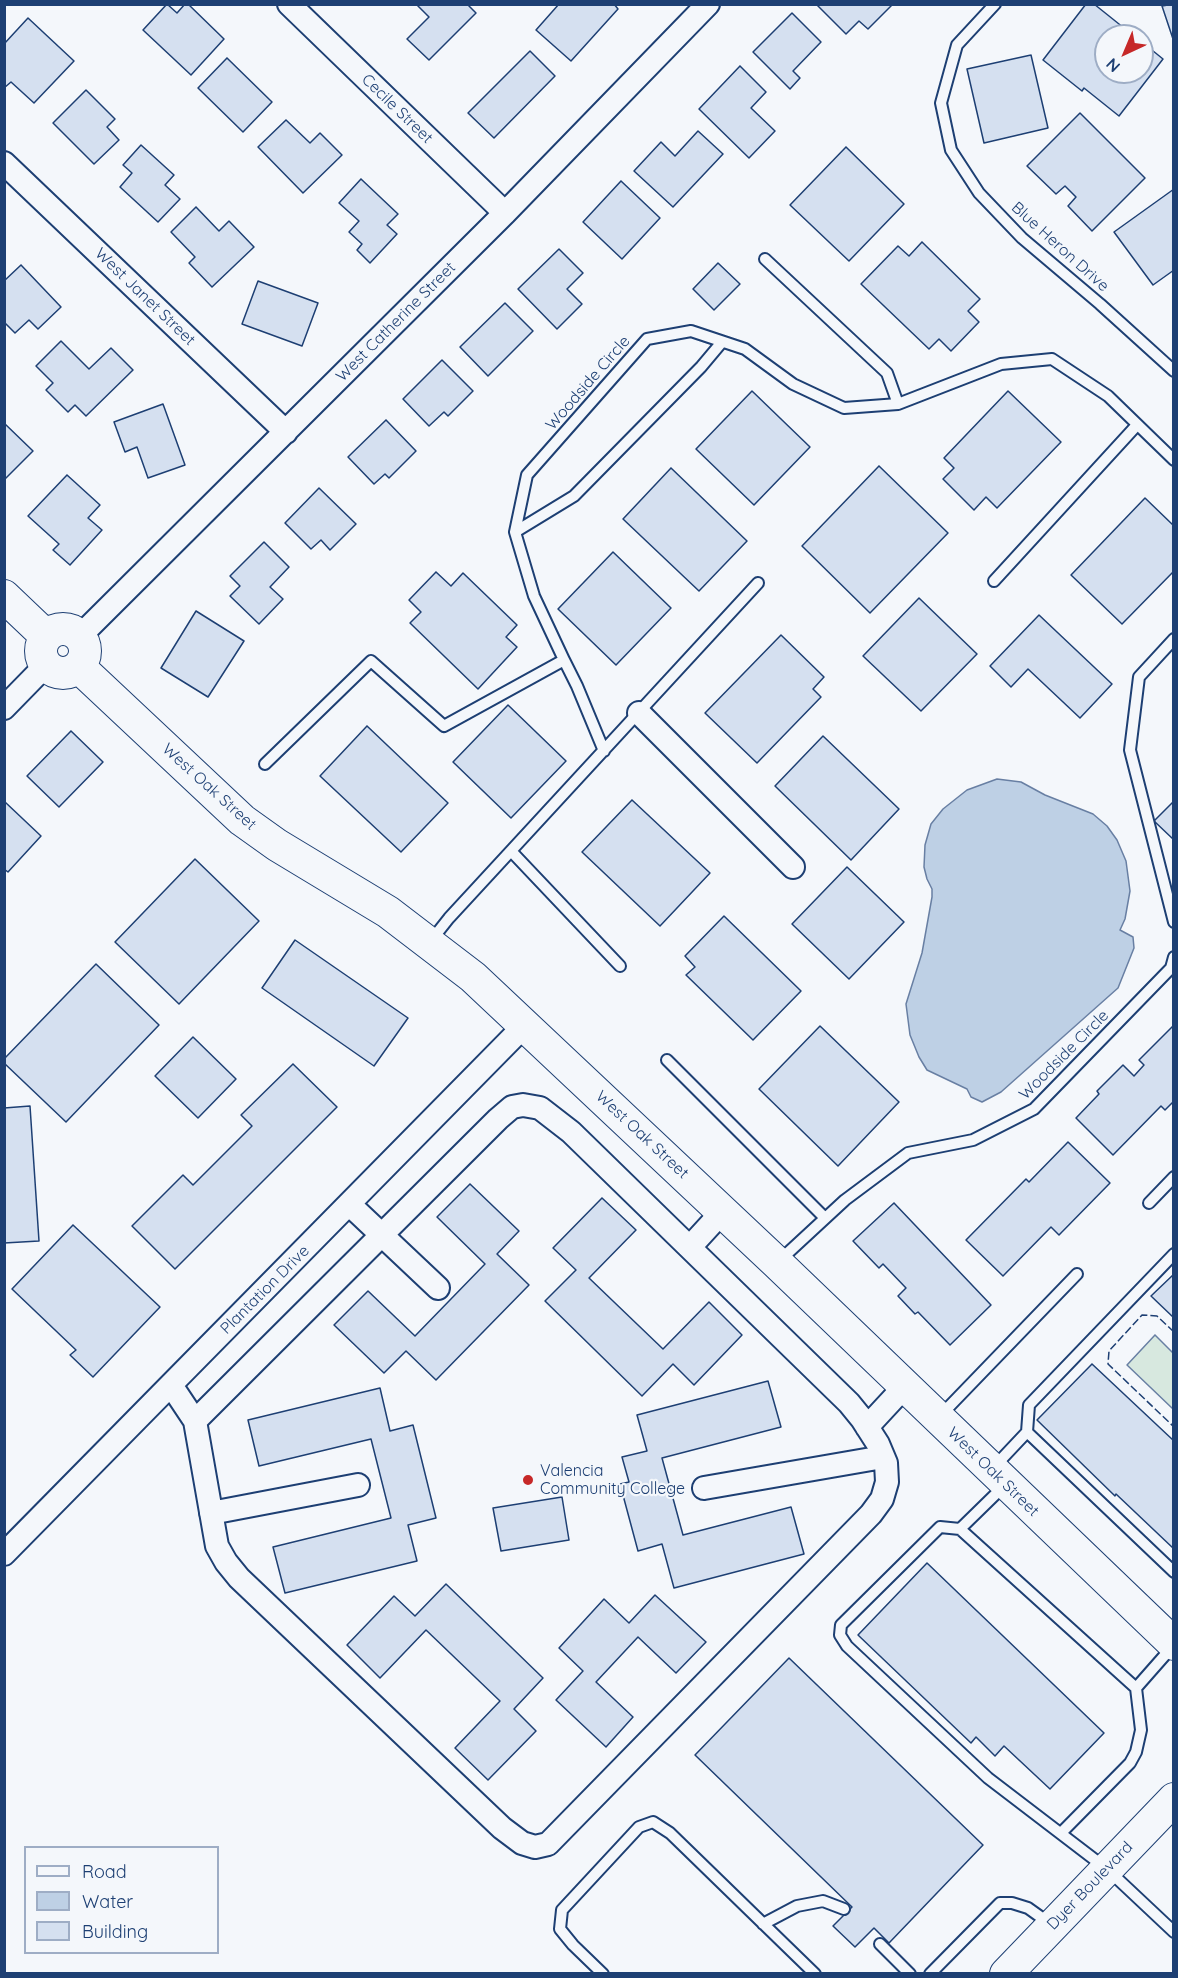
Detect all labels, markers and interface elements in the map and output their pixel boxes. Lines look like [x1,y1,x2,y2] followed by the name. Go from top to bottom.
[1094,24,1154,84] north arrow
[1102,54,1124,77] text: N
[357,70,437,148] street label: Cecile Street
[1007,198,1113,296] street label: Blue Heron Drive
[91,244,199,350] street label: West Janet Street
[332,258,460,386] street label: West Catherine Street
[542,332,634,434] street label: Woodside Circle
[158,740,260,834] street label: West Oak Street
[1015,1006,1113,1104] street label: Woodside Circle
[592,1087,692,1183] street label: West Oak Street
[217,1242,313,1338] street label: Plantation Drive
[943,1423,1043,1521] street label: West Oak Street
[540,1461,685,1499] place label: Valencia Community College
[521,1473,535,1487] marker: Valencia Community College
[1043,1838,1137,1934] street label: Dyer Boulevard
[24,1846,219,1954] legend
[82,1860,127,1883] text: Road
[82,1890,133,1913] text: Water
[82,1920,148,1943] text: Building

